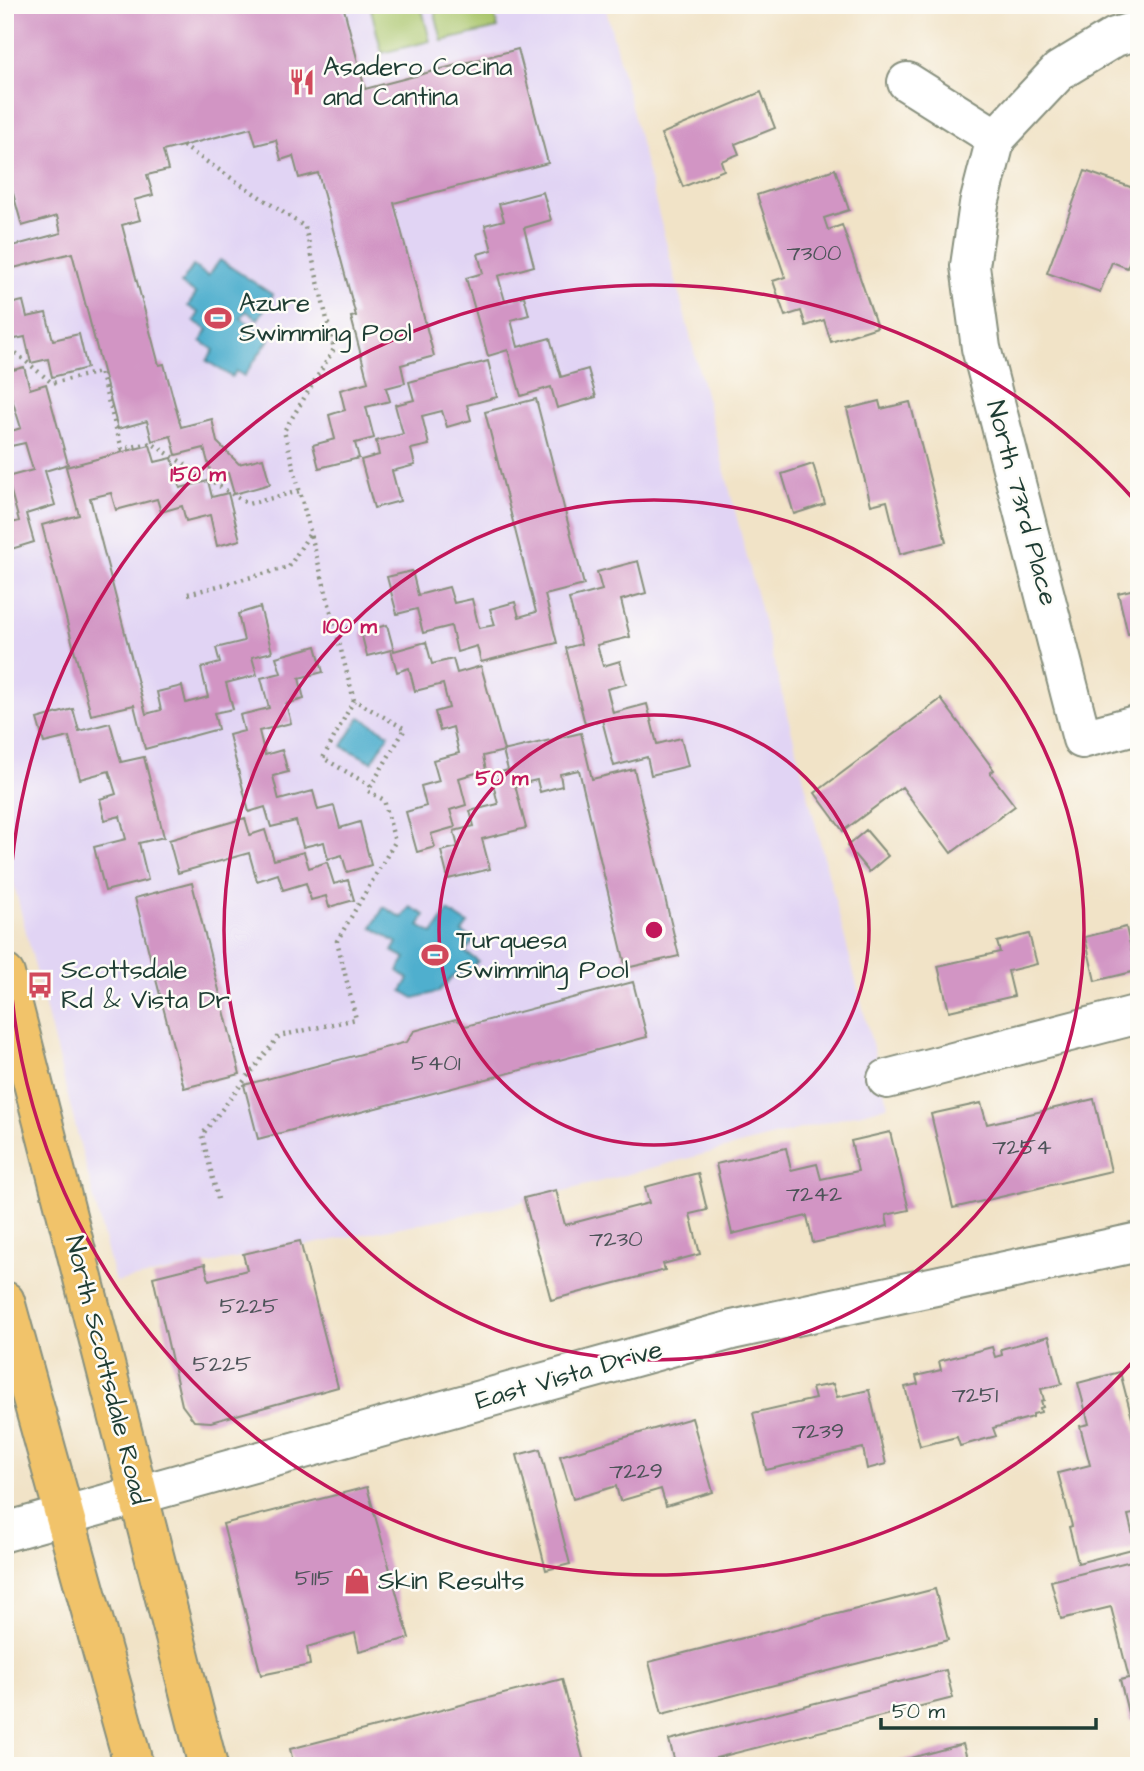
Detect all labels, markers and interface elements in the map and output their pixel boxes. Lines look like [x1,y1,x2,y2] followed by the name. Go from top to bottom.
[323,49,512,115] place label: Asadero Cocina and Cantina
[287,67,317,97] restaurant icon: Asadero Cocina and Cantina
[787,237,841,269] house number: 7300
[239,285,412,353] place label: Azure Swimming Pool
[203,303,233,333] sports icon: Azure Swimming Pool
[977,397,1067,609] street label: North 73rd Place
[170,460,226,489] text: 150 m
[323,612,378,641] text: 100 m
[476,764,529,793] text: 50 m
[642,918,666,942] centre of rings
[456,922,629,990] place label: Turquesa Swimming Pool
[420,940,450,970] sports icon: Turquesa Swimming Pool
[61,952,230,1018] place label: Scottsdale Rd & Vista Dr
[25,970,55,1000] bus stop icon: Scottsdale Rd & Vista Dr
[411,1047,461,1079] house number: 5401
[992,1131,1052,1163] house number: 7254
[786,1178,842,1210] house number: 7242
[589,1223,643,1255] house number: 7230
[56,1232,158,1508] street label: North Scottsdale Road
[220,1290,278,1322] house number: 5225
[471,1331,667,1419] street label: East Vista Drive
[193,1348,251,1380] house number: 5225
[952,1379,998,1411] house number: 7251
[792,1415,844,1447] house number: 7239
[609,1455,663,1487] house number: 7229
[295,1562,333,1594] house number: 5115
[378,1563,525,1599] place label: Skin Results
[342,1566,372,1596] shop icon: Skin Results
[881,1687,1097,1731] scale bar
[892,1697,946,1726] text: 50 m

